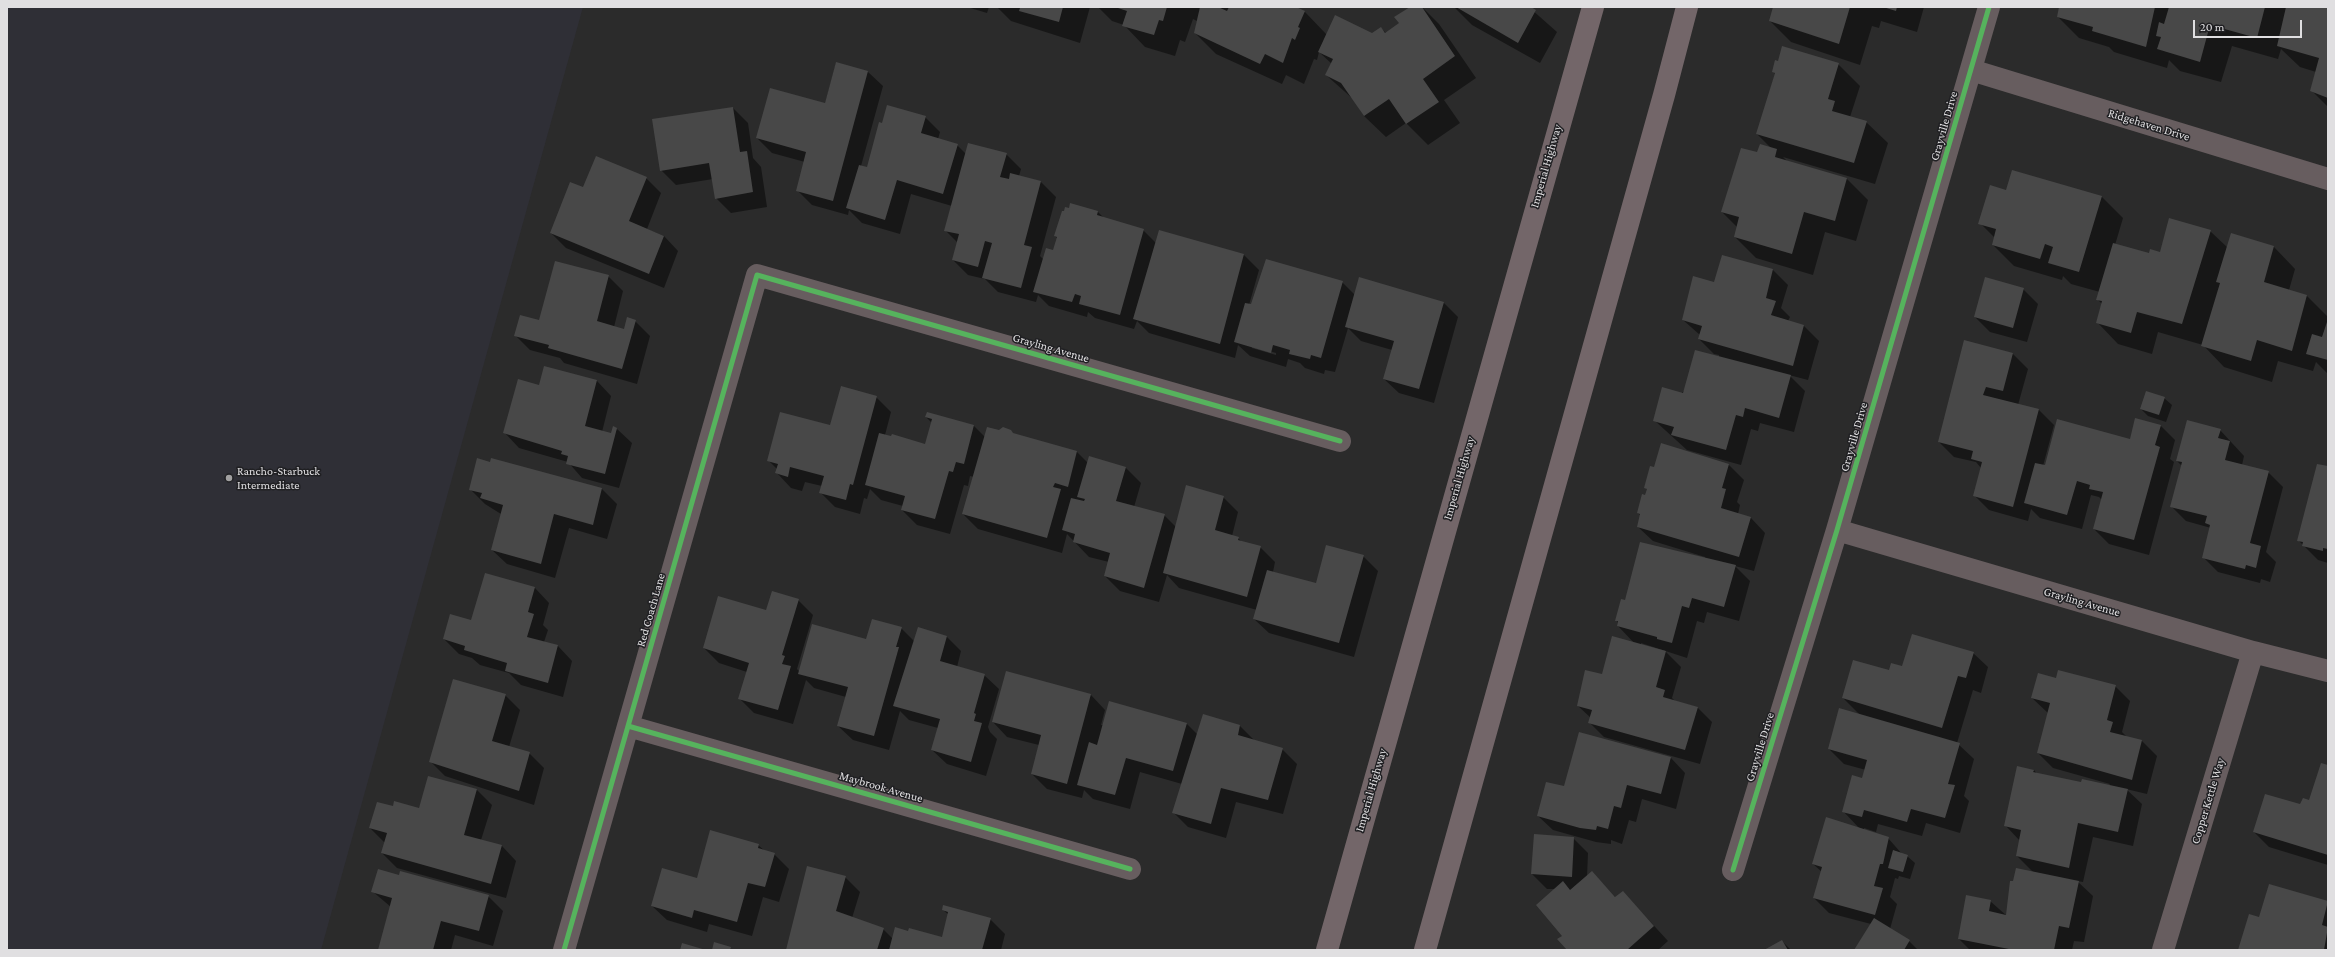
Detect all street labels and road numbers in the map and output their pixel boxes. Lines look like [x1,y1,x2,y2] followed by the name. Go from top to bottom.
[1927,90,1961,162] street label: Grayville Drive
[2106,106,2192,144] street label: Ridgehaven Drive
[1527,123,1565,209] street label: Imperial Highway
[1011,330,1091,366] street label: Grayling Avenue
[1837,401,1871,473] street label: Grayville Drive
[1440,435,1478,521] street label: Imperial Highway
[634,572,668,648] street label: Red Coach Lane
[2042,584,2122,620] street label: Grayling Avenue
[1743,711,1777,783] street label: Grayville Drive
[1352,747,1390,833] street label: Imperial Highway
[2188,756,2228,846] street label: Copper Kettle Way
[838,768,924,806] street label: Maybrook Avenue

